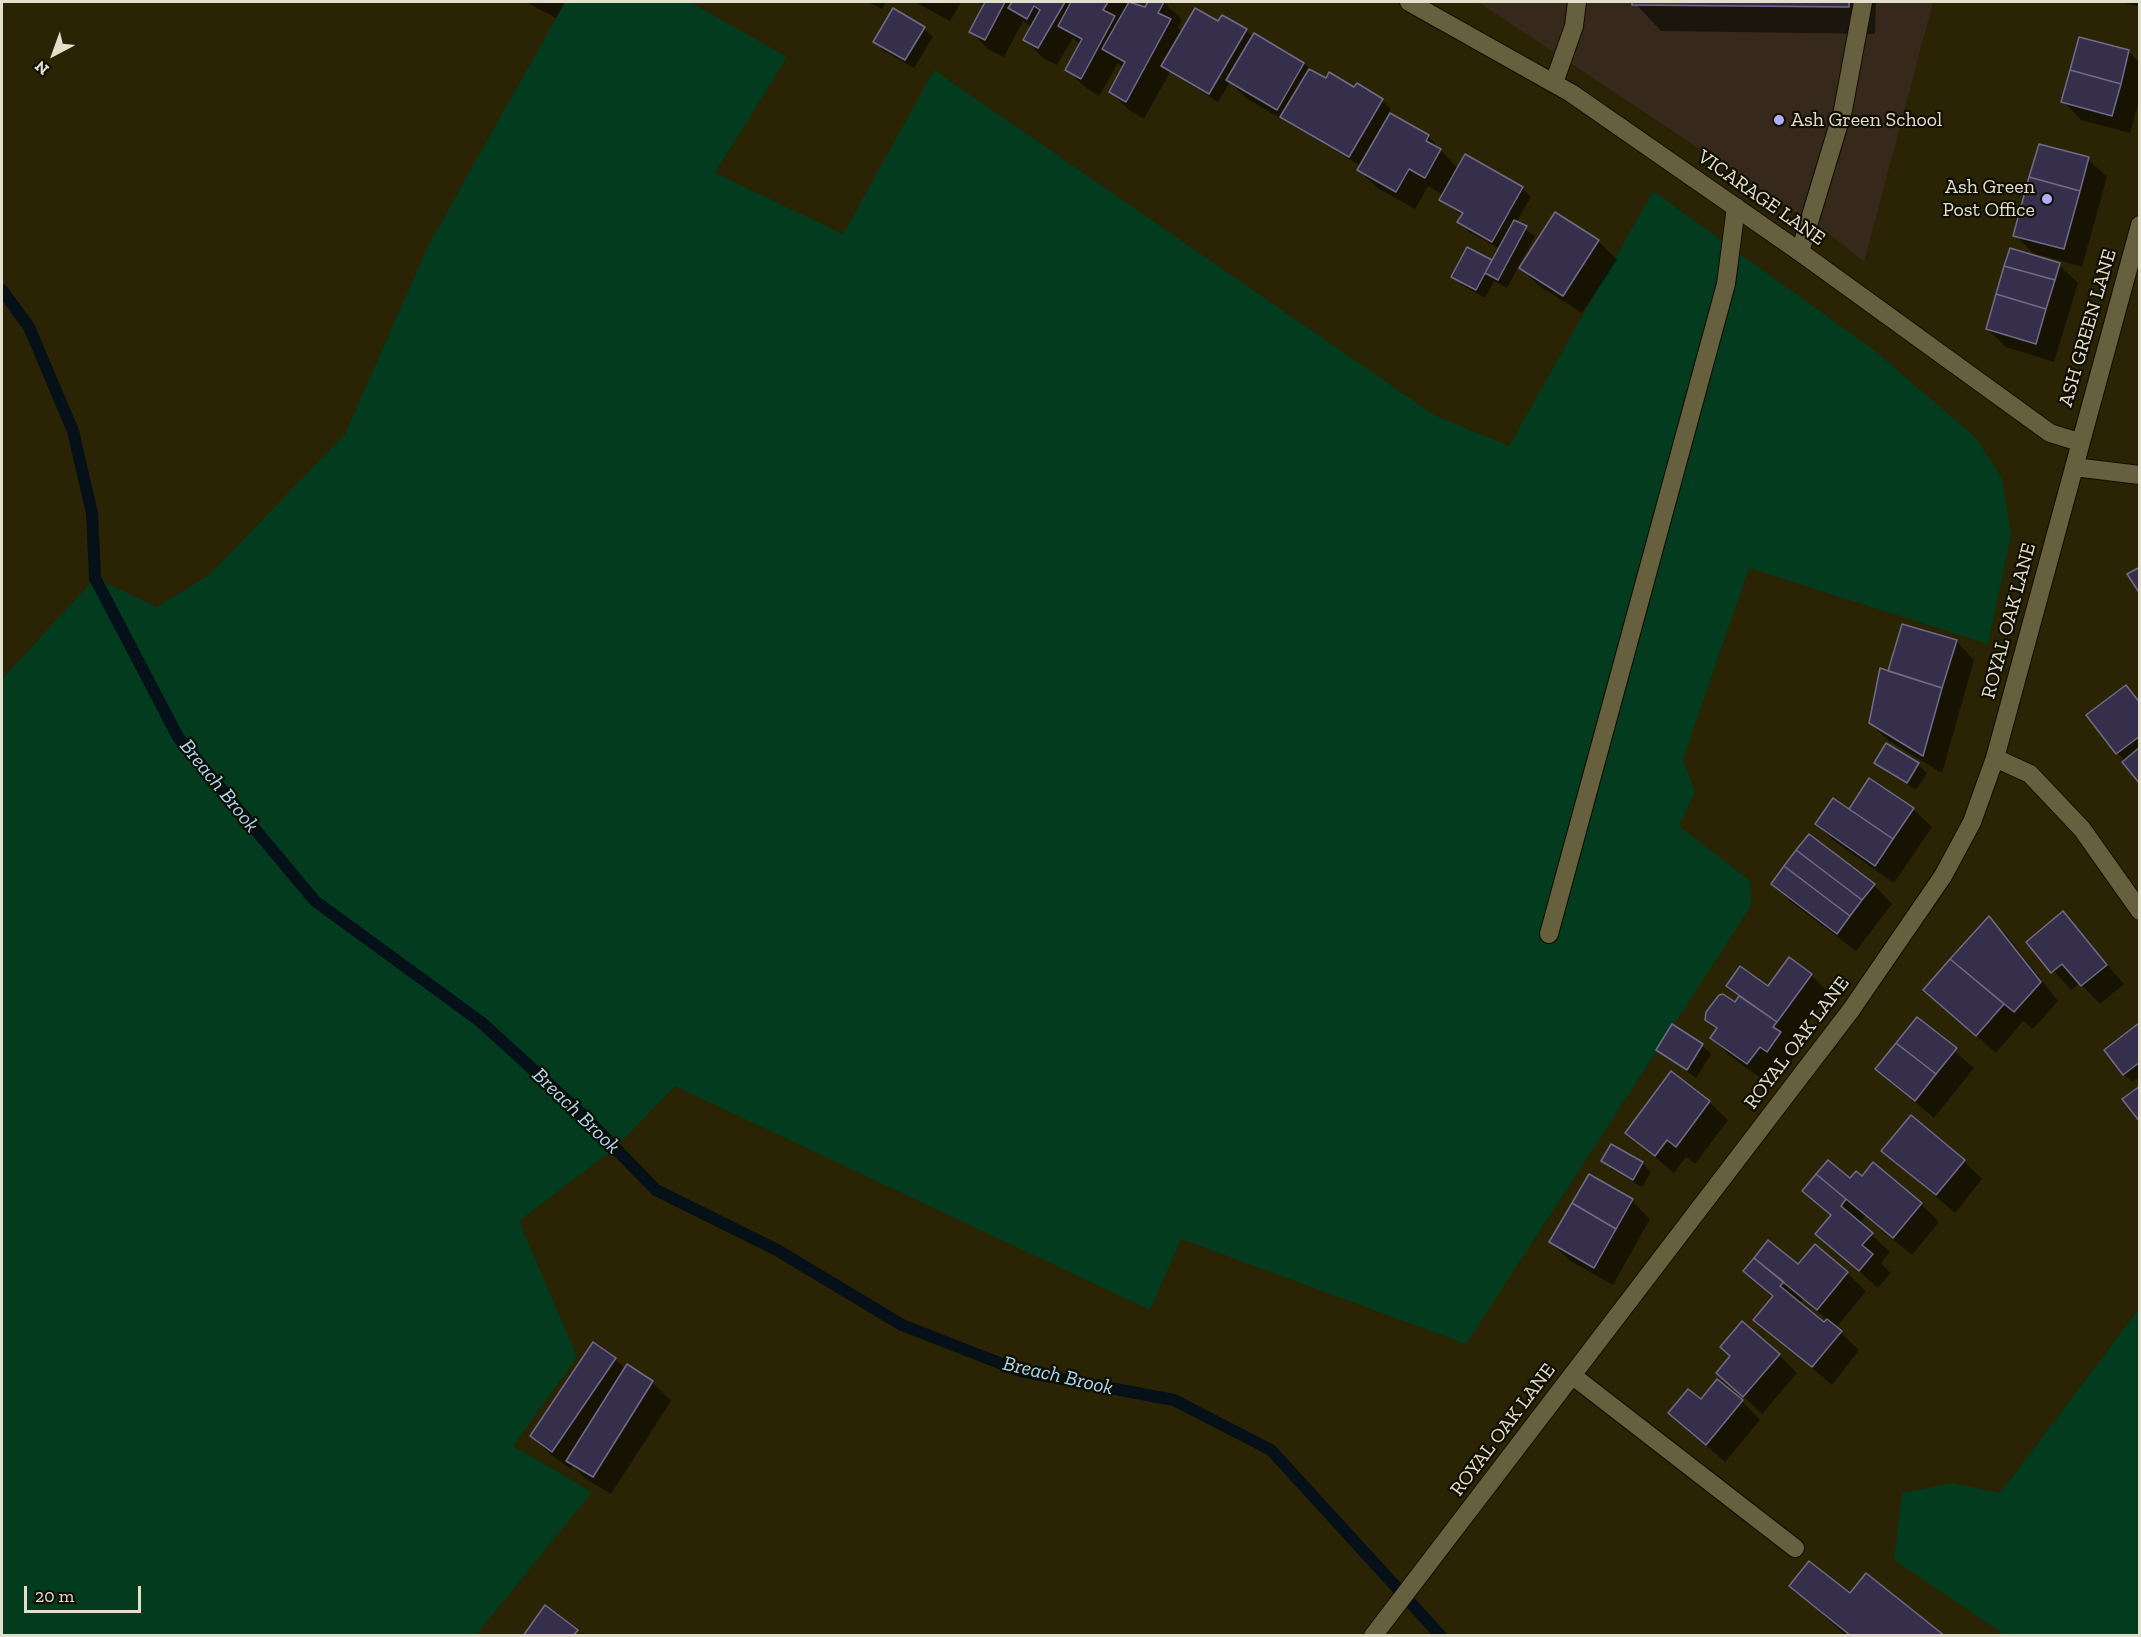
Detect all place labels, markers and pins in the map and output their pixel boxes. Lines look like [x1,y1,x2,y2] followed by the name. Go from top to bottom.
[1791,108,1942,132] place label: Ash Green School
[1772,113,1786,127] marker: Ash Green School
[1942,175,2035,222] place label: Ash Green Post Office
[2040,192,2054,206] marker: Ash Green Post Office

